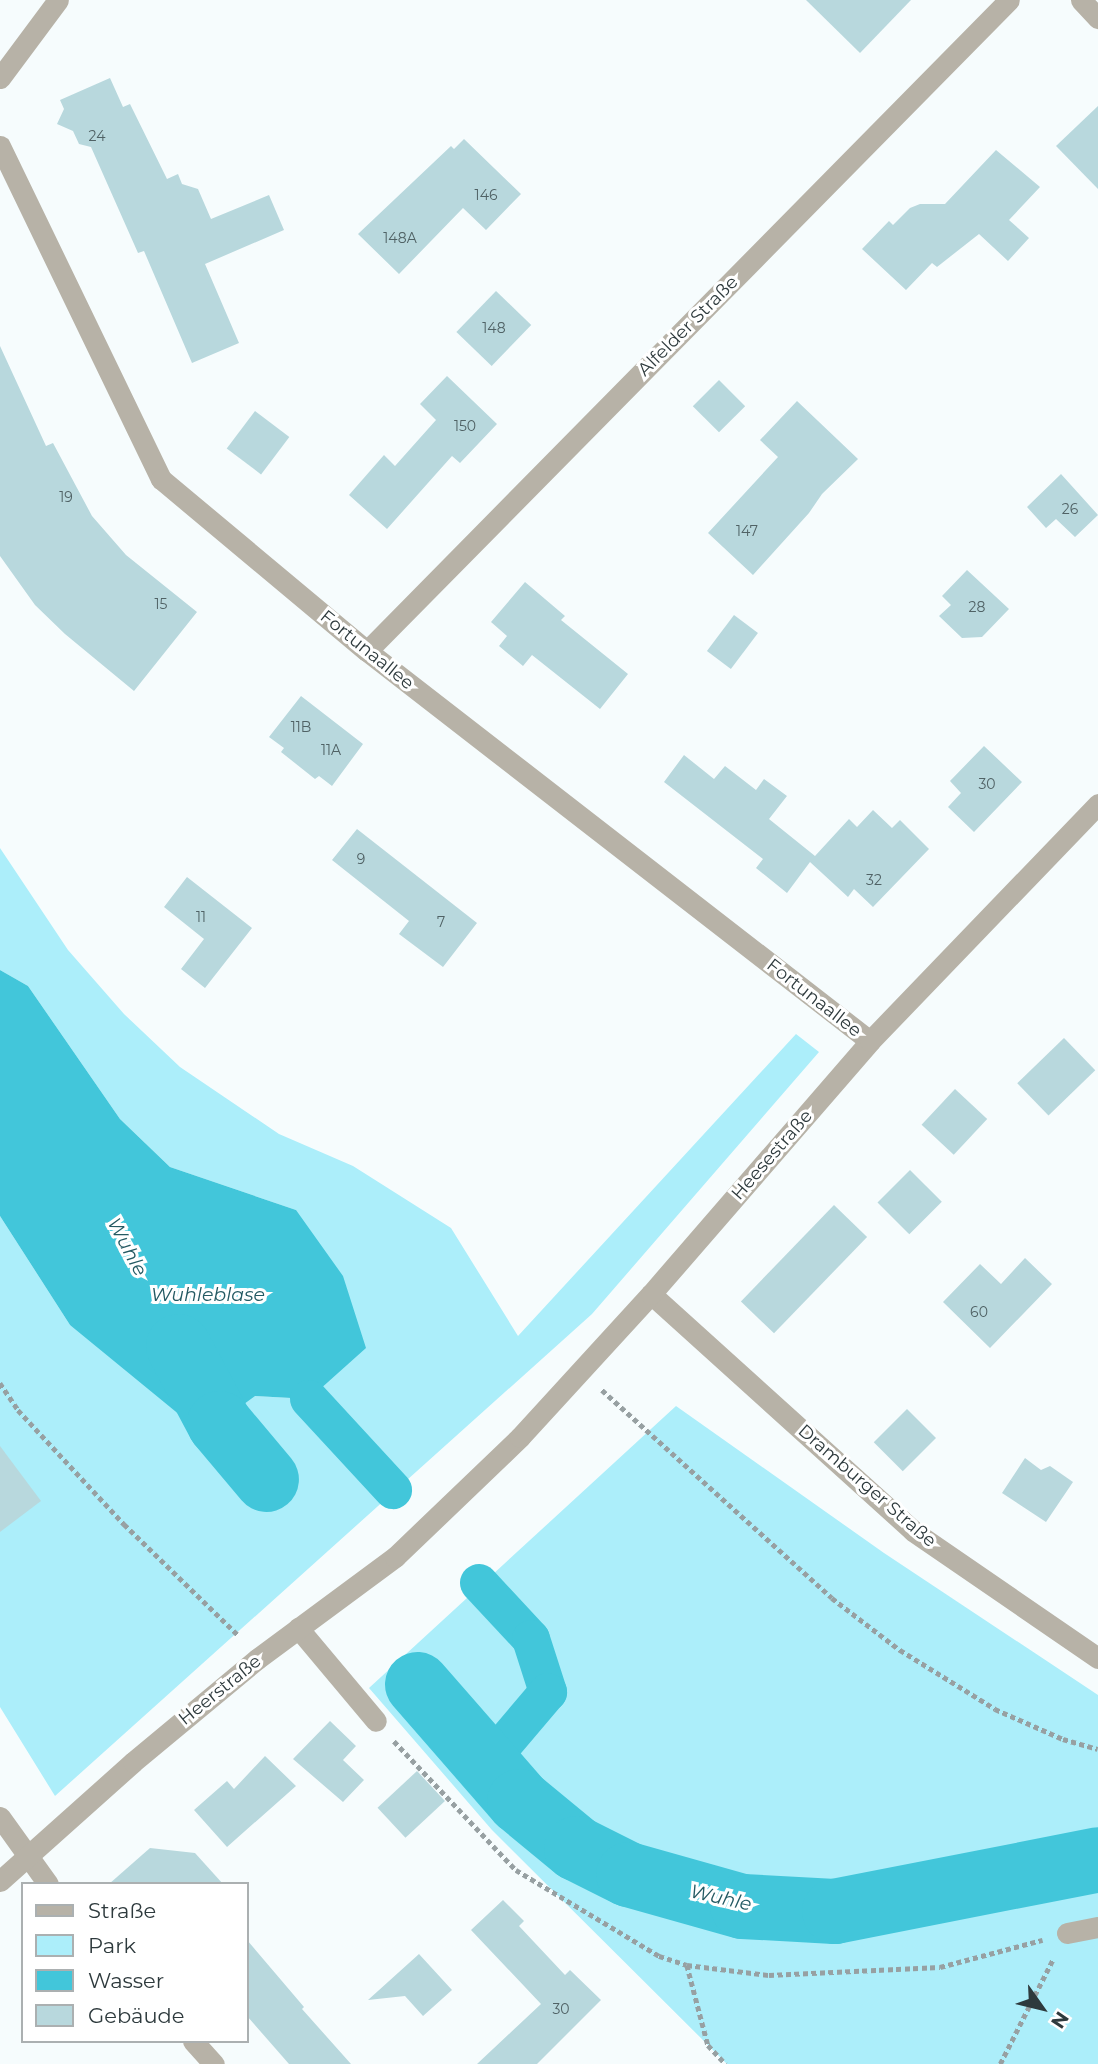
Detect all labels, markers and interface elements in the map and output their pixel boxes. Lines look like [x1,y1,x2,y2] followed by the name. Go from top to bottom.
[89,128,105,144] house number: 24
[475,187,497,203] house number: 146
[383,230,417,246] house number: 148A
[633,271,743,381] street label: Alfelder Straße
[482,320,506,336] house number: 148
[454,418,476,434] house number: 150
[59,489,73,505] house number: 19
[1062,501,1078,517] house number: 26
[736,523,758,539] house number: 147
[155,596,167,612] house number: 15
[969,599,985,615] house number: 28
[316,606,418,694] street label: Fortunaallee
[291,719,311,735] house number: 11B
[321,742,341,758] house number: 11A
[978,776,996,792] house number: 30
[357,851,365,867] house number: 9
[866,872,882,888] house number: 32
[196,909,206,925] house number: 11
[437,914,445,930] house number: 7
[762,954,866,1042] street label: Fortunaallee
[727,1106,817,1204] street label: Heesestraße
[102,1214,152,1280] water label: Wuhle
[151,1284,265,1306] water label: Wuhleblase
[970,1304,988,1320] house number: 60
[794,1420,940,1552] street label: Dramburger Straße
[174,1650,266,1730] street label: Heerstraße
[688,1880,754,1916] water label: Wuhle
[21,1882,248,2043] legend
[88,1898,156,1923] text: Straße
[88,1933,136,1958] text: Park
[88,1968,164,1993] text: Wasser
[1007,1973,1077,2043] north arrow
[552,2001,570,2017] house number: 30
[88,2003,185,2028] text: Gebäude
[1046,2007,1074,2033] text: N

